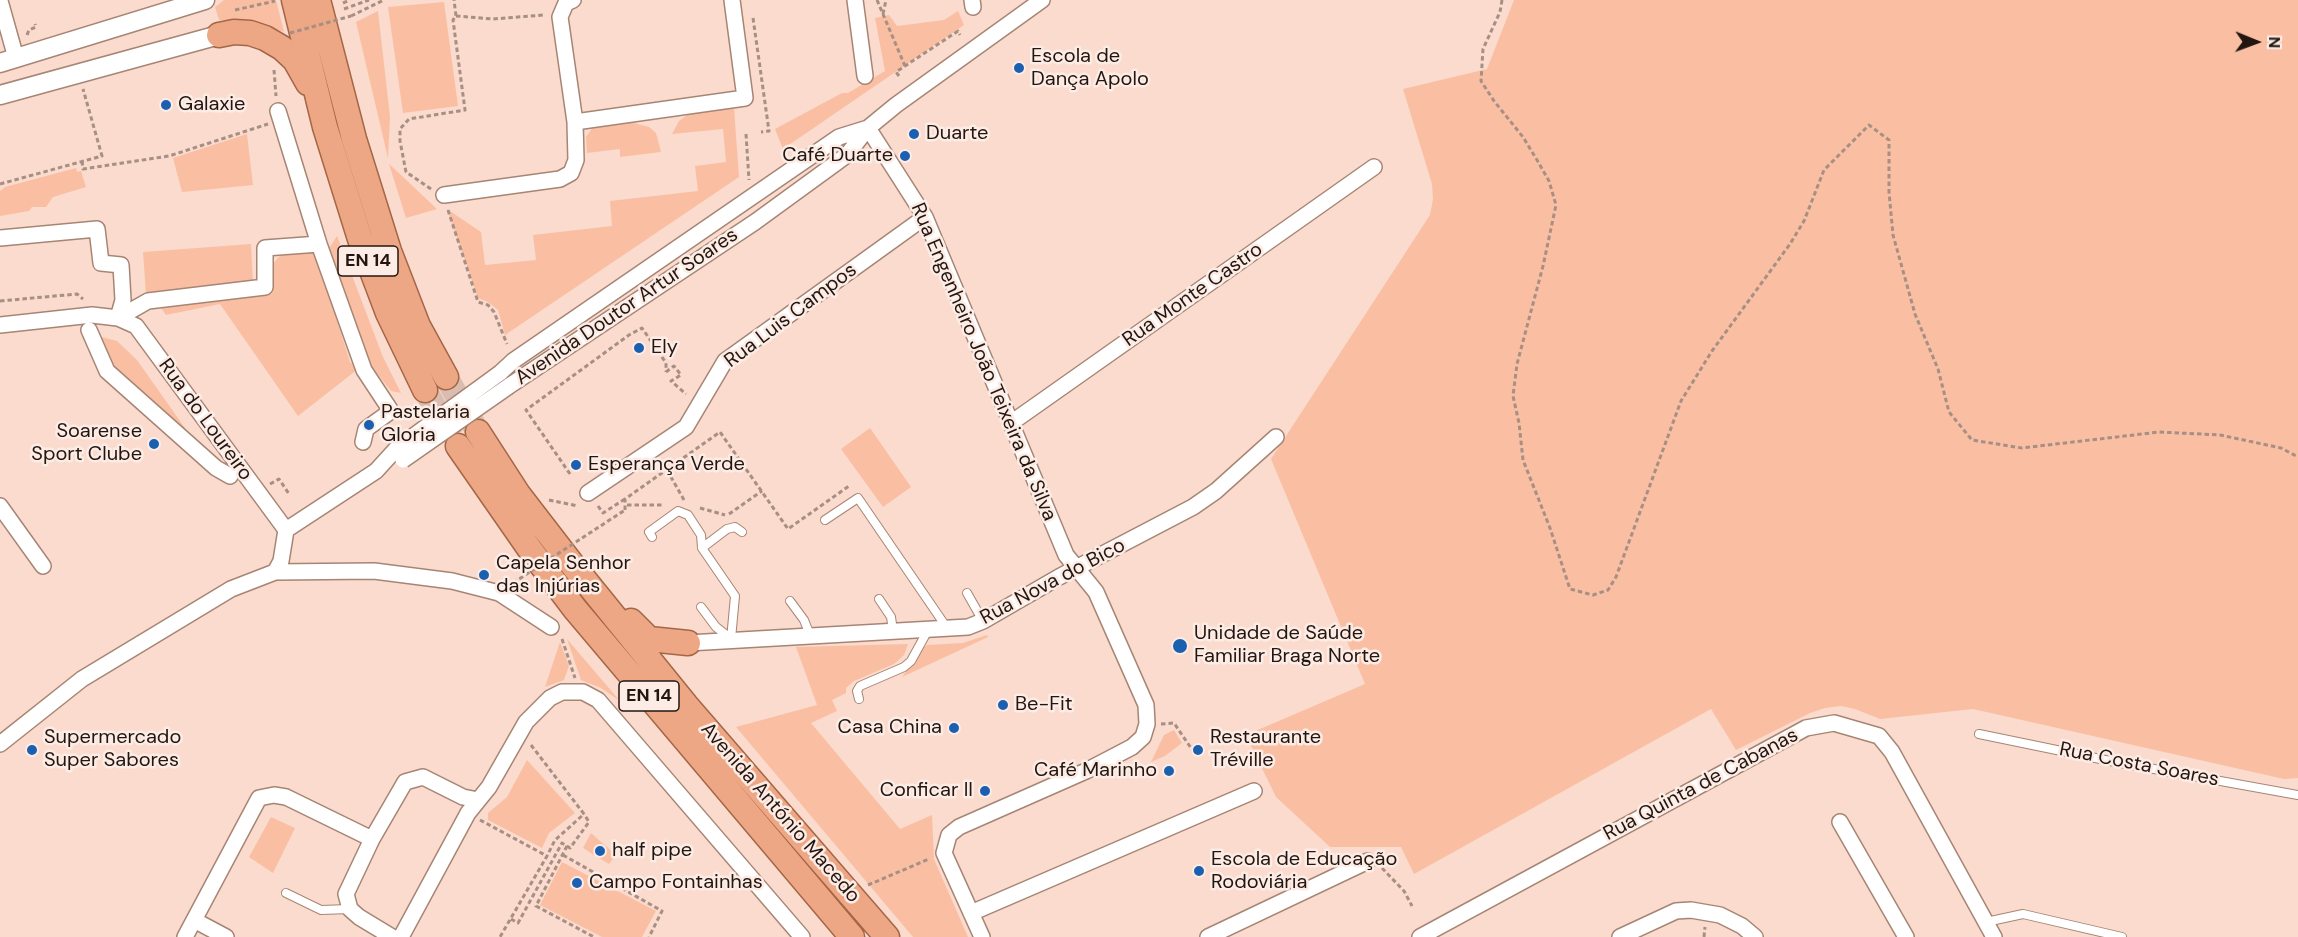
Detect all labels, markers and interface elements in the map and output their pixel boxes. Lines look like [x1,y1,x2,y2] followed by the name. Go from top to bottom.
[2226,12,2286,72] north arrow
[2264,36,2285,48] text: N
[1031,45,1149,92] place label: Escola de Dança Apolo
[1012,61,1026,75] marker: Escola de Dança Apolo
[178,93,245,117] place label: Galaxie
[159,98,173,112] marker: Galaxie
[926,122,988,146] place label: Duarte
[907,127,921,141] marker: Duarte
[782,144,893,168] place label: Café Duarte
[898,149,912,163] marker: Café Duarte
[905,199,1061,525] street label: Rua Engenheiro João Teixeira da Silva
[511,223,743,391] street label: Avenida Doutor Artur Soares
[1118,238,1268,352] street label: Rua Monte Castro
[338,246,398,276] road number: EN 14
[720,259,862,373] street label: Rua Luis Campos
[651,336,678,360] place label: Ely
[632,341,646,355] marker: Ely
[153,354,257,486] street label: Rua do Loureiro
[381,401,470,448] place label: Pastelaria Gloria
[362,418,376,432] marker: Pastelaria Gloria
[31,420,142,467] place label: Soarense Sport Clube
[147,437,161,451] marker: Soarense Sport Clube
[588,453,745,477] place label: Esperança Verde
[569,458,583,472] marker: Esperança Verde
[976,534,1130,630] street label: Rua Nova do Bico
[496,552,631,599] place label: Capela Senhor das Injúrias
[477,568,491,582] marker: Capela Senhor das Injúrias
[1194,622,1380,669] place label: Unidade de Saúde Familiar Braga Norte
[1171,637,1189,655] marker: Unidade de Saúde Familiar Braga Norte
[619,681,679,711] road number: EN 14
[1015,693,1073,717] place label: Be-Fit
[996,698,1010,712] marker: Be-Fit
[838,716,942,740] place label: Casa China
[695,718,865,908] street label: Avenida António Macedo
[947,721,961,735] marker: Casa China
[1600,723,1802,847] street label: Rua Quinta de Cabanas
[44,726,181,773] place label: Supermercado Super Sabores
[1210,726,1321,773] place label: Restaurante Tréville
[2057,738,2221,792] street label: Rua Costa Soares
[25,743,39,757] marker: Supermercado Super Sabores
[1191,743,1205,757] marker: Restaurante Tréville
[1034,759,1157,783] place label: Café Marinho
[1162,764,1176,778] marker: Café Marinho
[880,779,973,803] place label: Conficar II
[978,784,992,798] marker: Conficar II
[612,839,692,863] place label: half pipe
[593,844,607,858] marker: half pipe
[1211,848,1397,895] place label: Escola de Educação Rodoviária
[1192,864,1206,878] marker: Escola de Educação Rodoviária
[589,871,763,895] place label: Campo Fontainhas
[570,876,584,890] marker: Campo Fontainhas

